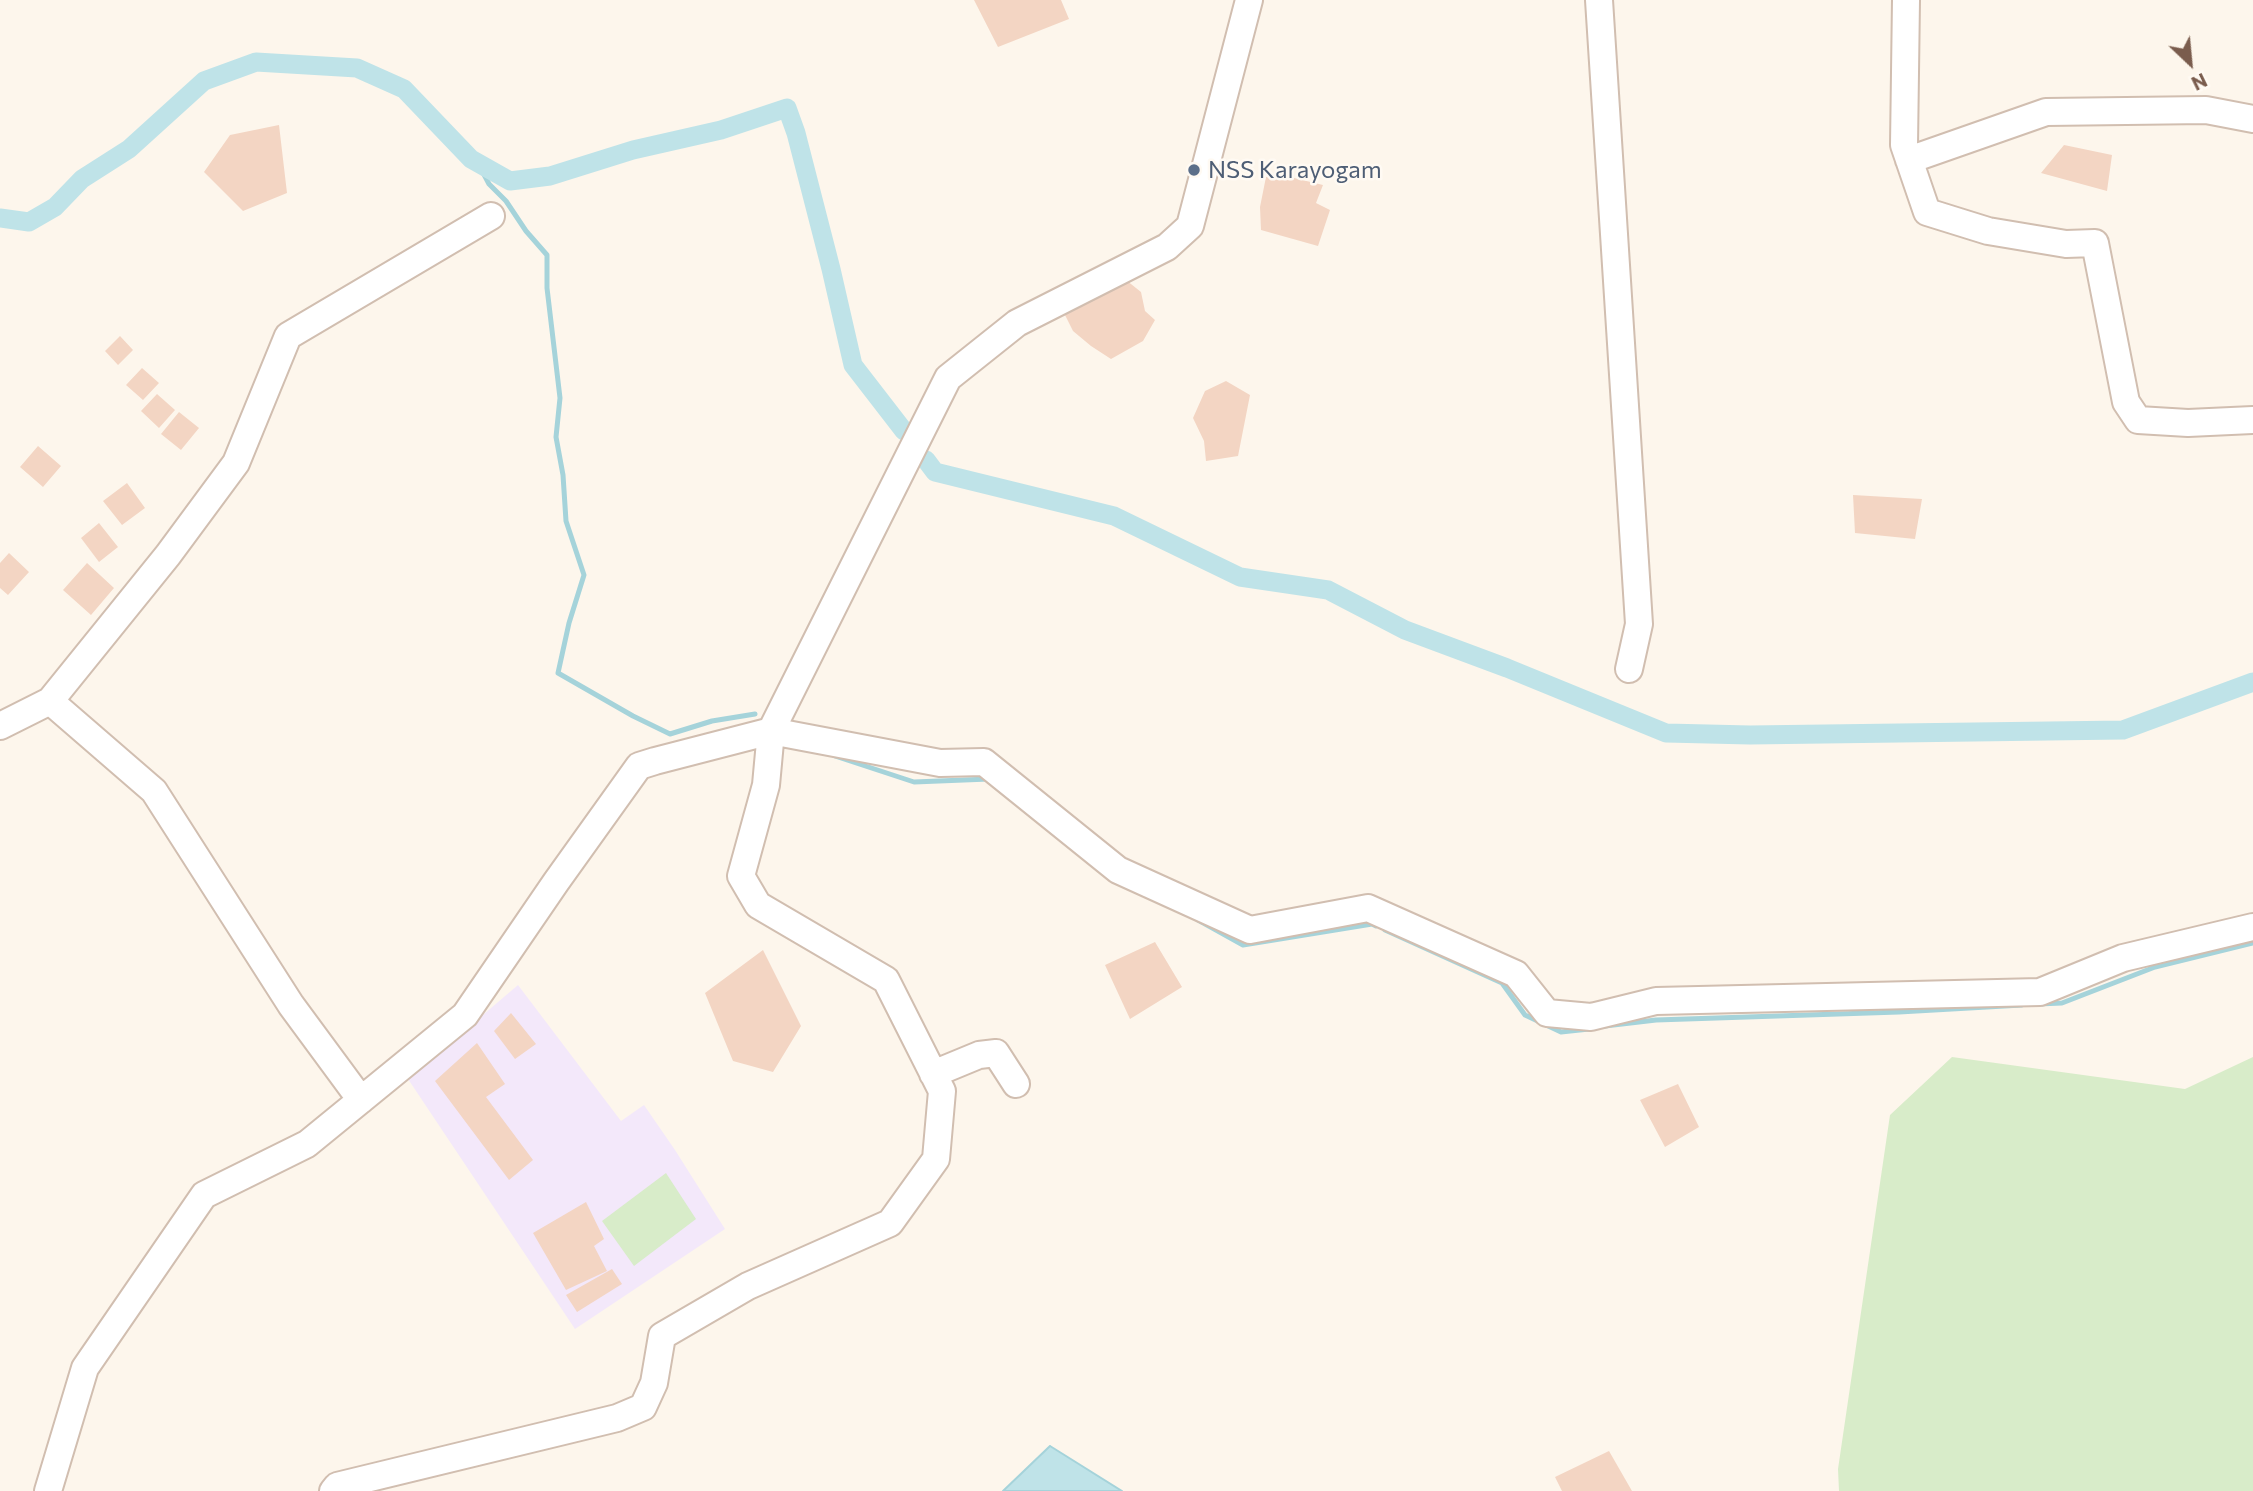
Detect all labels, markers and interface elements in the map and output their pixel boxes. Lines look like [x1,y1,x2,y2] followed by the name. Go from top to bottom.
[2155,28,2225,98] north arrow
[2188,69,2211,96] text: N
[1208,156,1382,184] place label: NSS Karayogam
[1186,162,1202,178] marker: NSS Karayogam

